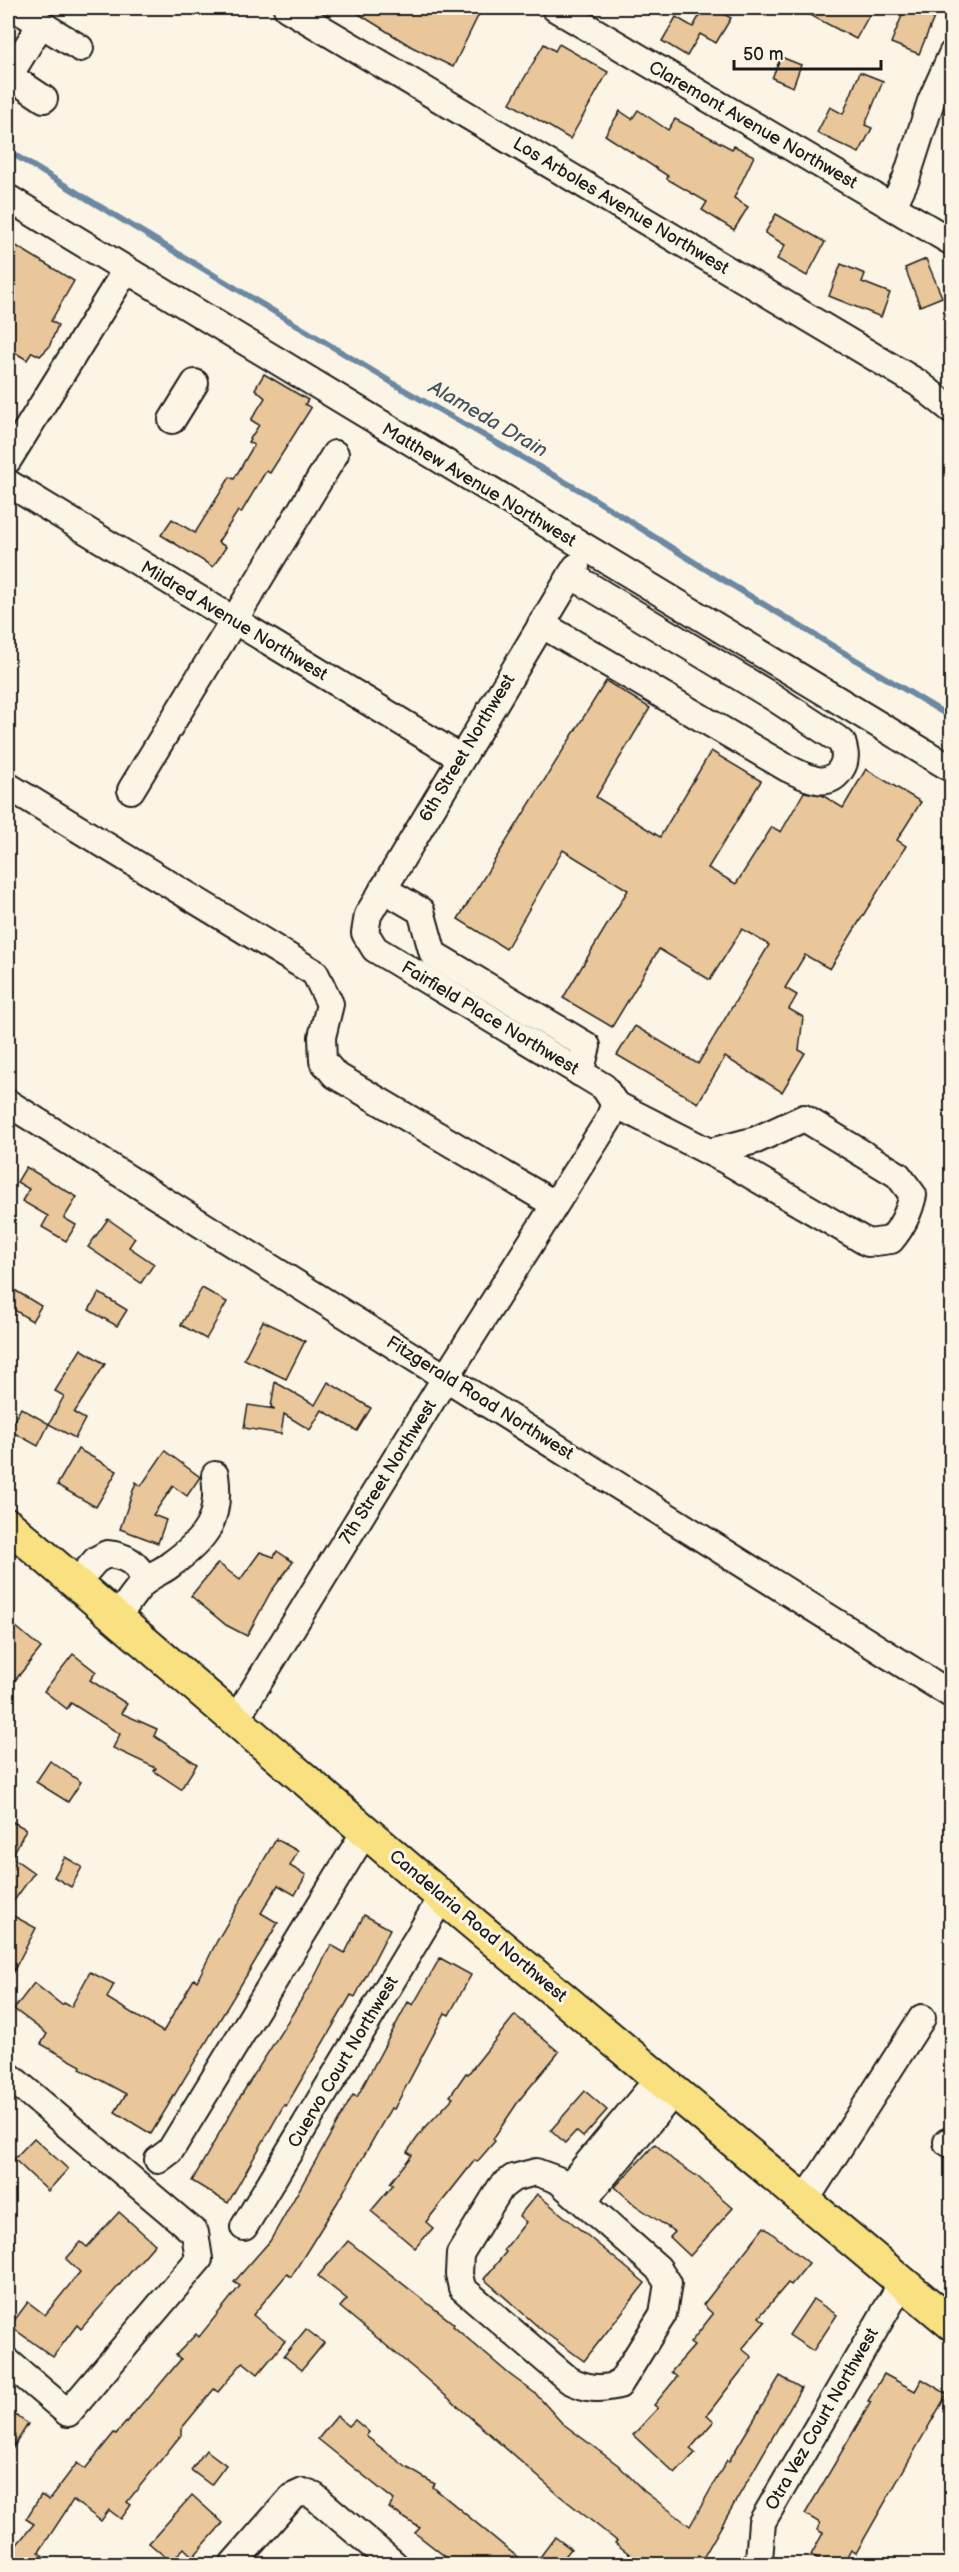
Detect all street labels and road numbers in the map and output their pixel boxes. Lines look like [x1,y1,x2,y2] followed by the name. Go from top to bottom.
[645,57,861,194] street label: Claremont Avenue Northwest
[509,133,733,279] street label: Los Arboles Avenue Northwest
[378,419,580,552] street label: Matthew Avenue Northwest
[137,557,332,685] street label: Mildred Avenue Northwest
[415,670,520,825] street label: 6th Street Northwest
[398,957,583,1080] street label: Fairfield Place Northwest
[383,1332,578,1465] street label: Fitzgerald Road Northwest
[335,1396,441,1548] street label: 7th Street Northwest
[385,1846,571,2007] street label: Candelaria Road Northwest
[283,1972,403,2152] street label: Cuervo Court Northwest
[761,2324,883,2514] street label: Otra Vez Court Northwest

